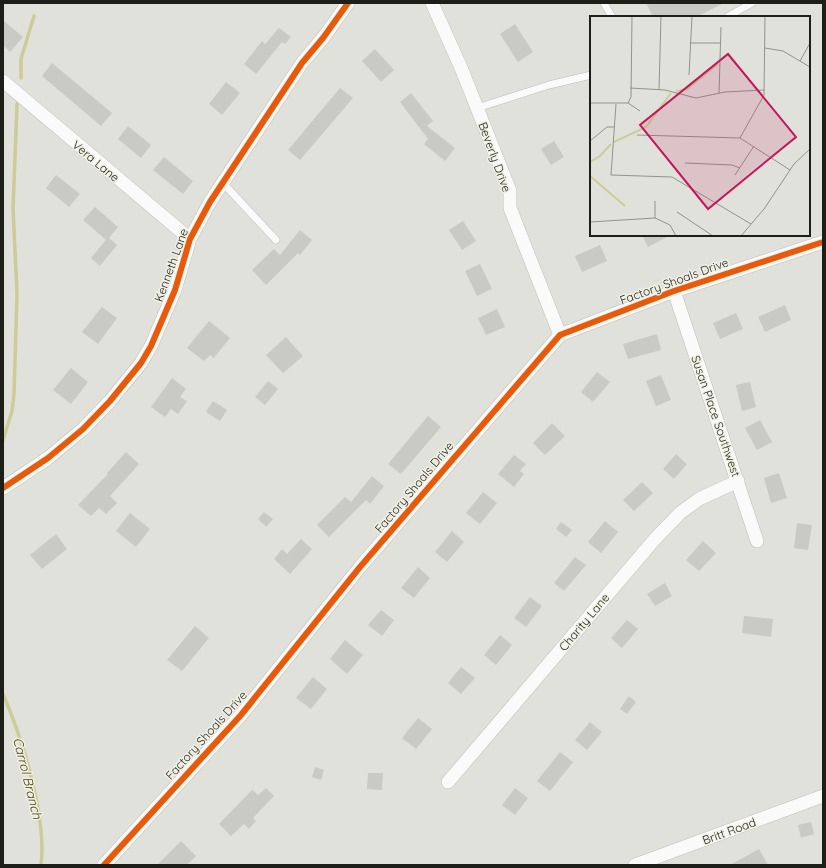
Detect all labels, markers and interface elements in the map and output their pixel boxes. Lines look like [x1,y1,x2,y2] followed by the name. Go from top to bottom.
[590,16,810,236] inset map
[475,120,515,194] street label: Beverly Drive
[69,137,123,185] street label: Vera Lane
[151,226,191,304] street label: Kenneth Lane
[618,254,731,308] street label: Factory Shoals Drive
[688,353,744,479] street label: Susan Place Southwest
[371,438,457,536] street label: Factory Shoals Drive
[556,590,613,654] street label: Charity Lane
[162,687,250,783] street label: Factory Shoals Drive
[10,736,46,821] water label: Carrol Branch
[700,814,758,848] street label: Britt Road

